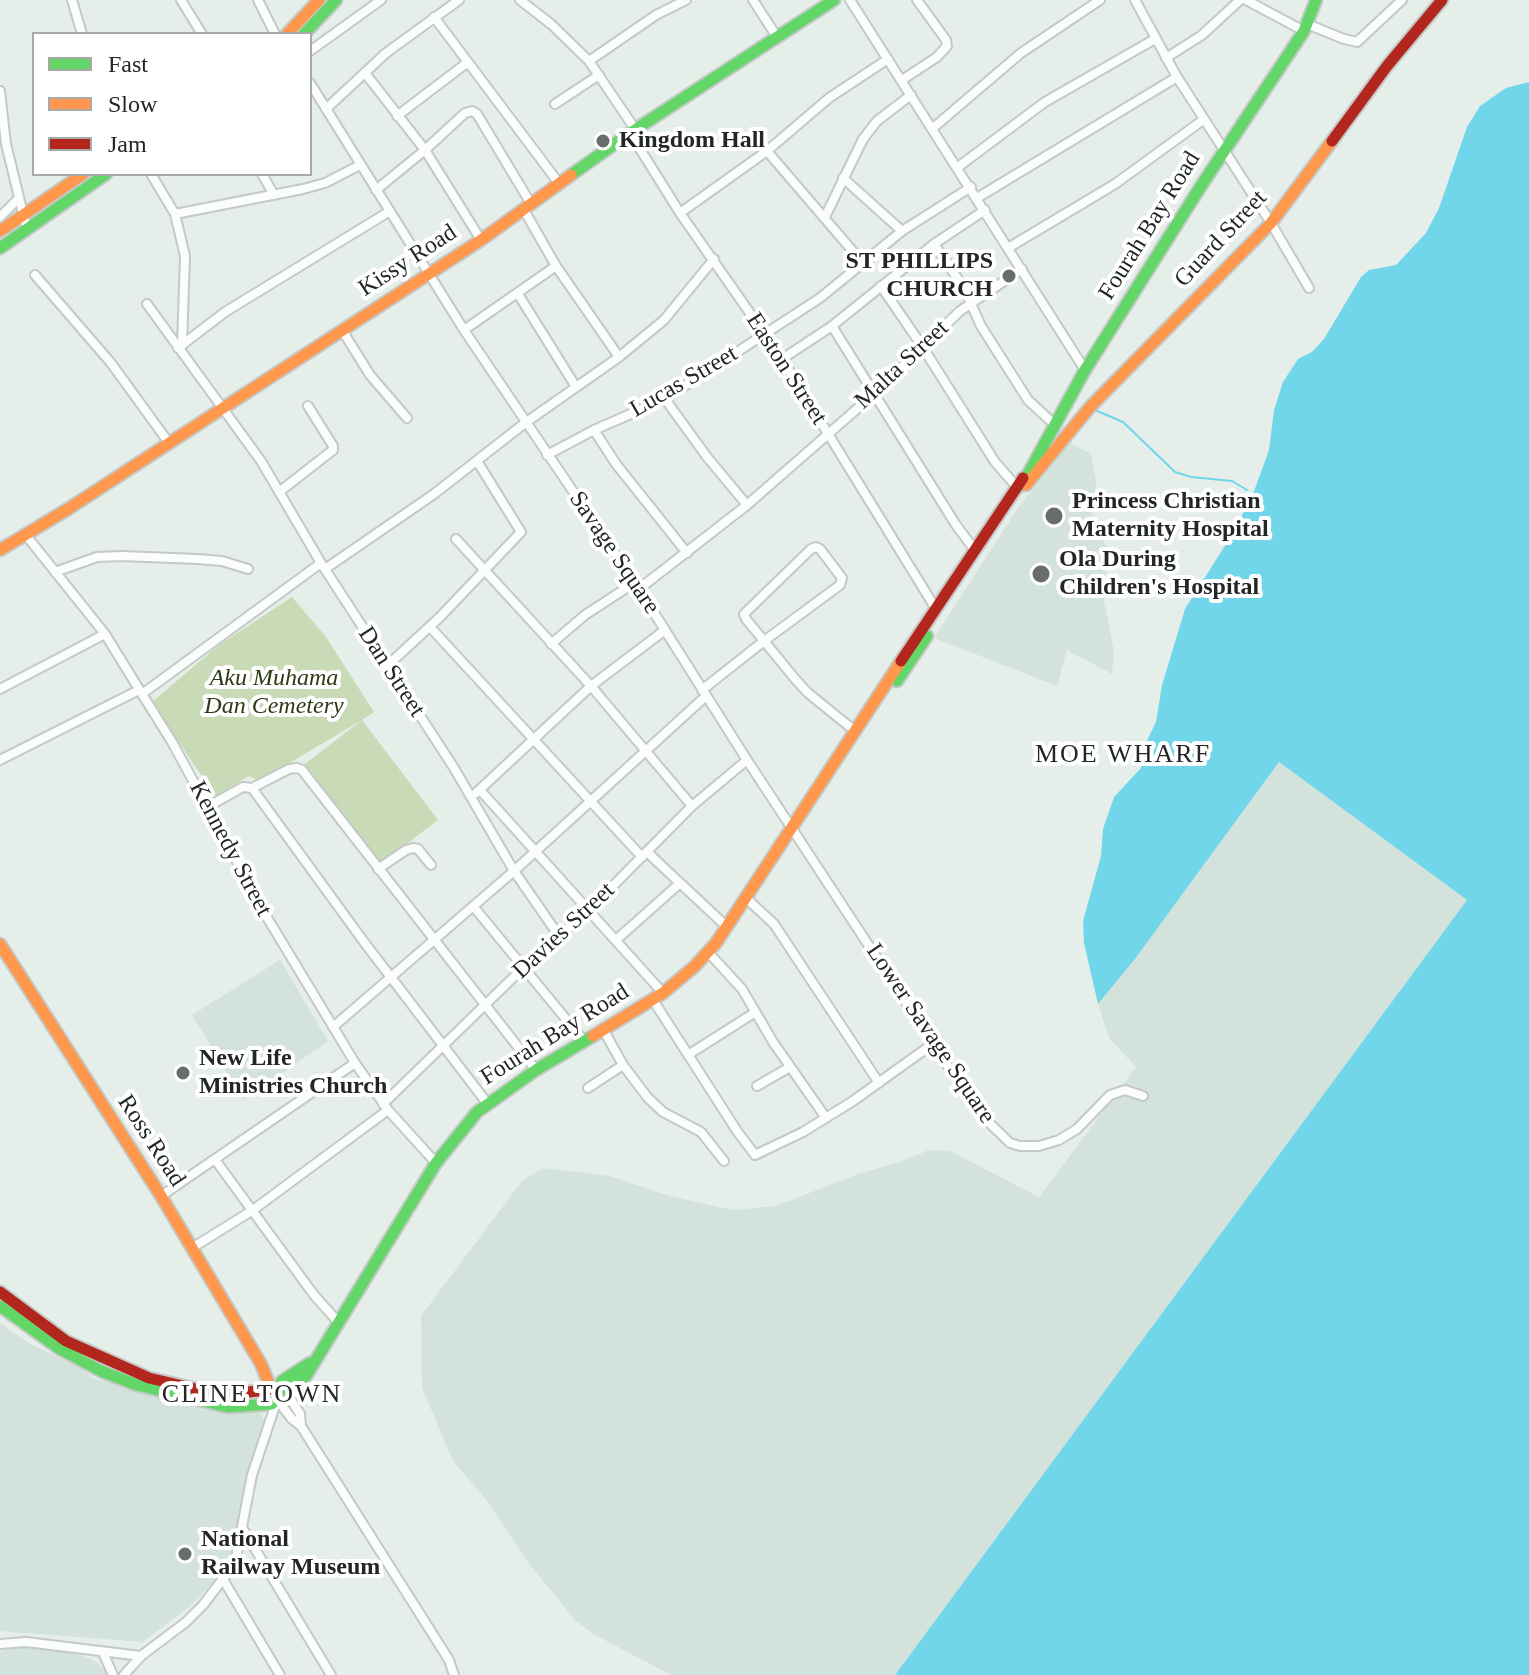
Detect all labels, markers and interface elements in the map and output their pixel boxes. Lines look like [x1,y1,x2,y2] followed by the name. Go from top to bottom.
[32,32,312,176] legend
[108,51,148,77] text: Fast
[108,91,157,117] text: Slow
[619,127,765,155] place label: Kingdom Hall
[108,131,147,157] text: Jam
[594,132,612,150] marker: Kingdom Hall
[1093,147,1207,305] street label: Fourah Bay Road
[1169,185,1273,293] street label: Guard Street
[353,219,463,303] street label: Kissy Road
[846,248,993,304] place label: ST PHILLIPS CHURCH
[1000,267,1018,285] marker: ST PHILLIPS CHURCH
[739,308,833,430] street label: Easton Street
[849,314,955,416] street label: Malta Street
[625,340,743,424] street label: Lucas Street
[562,486,666,620] street label: Savage Square
[1072,488,1269,544] place label: Princess Christian Maternity Hospital
[1043,505,1065,527] marker: Princess Christian Maternity Hospital
[1059,546,1259,602] place label: Ola During Children's Hospital
[1030,563,1052,585] marker: Ola During Children's Hospital
[351,621,431,723] street label: Dan Street
[204,665,344,721] park label: Aku Muhama Dan Cemetery
[1035,739,1211,771] district label: MOE WHARF
[182,777,278,921] street label: Kennedy Street
[507,877,621,985] street label: Davies Street
[859,939,1001,1129] street label: Lower Savage Square
[476,978,634,1092] street label: Fourah Bay Road
[199,1045,387,1101] place label: New Life Ministries Church
[174,1064,192,1082] marker: New Life Ministries Church
[111,1090,191,1192] street label: Ross Road
[162,1379,342,1411] district label: CLINE TOWN
[201,1526,380,1582] place label: National Railway Museum
[176,1545,194,1563] marker: National Railway Museum

